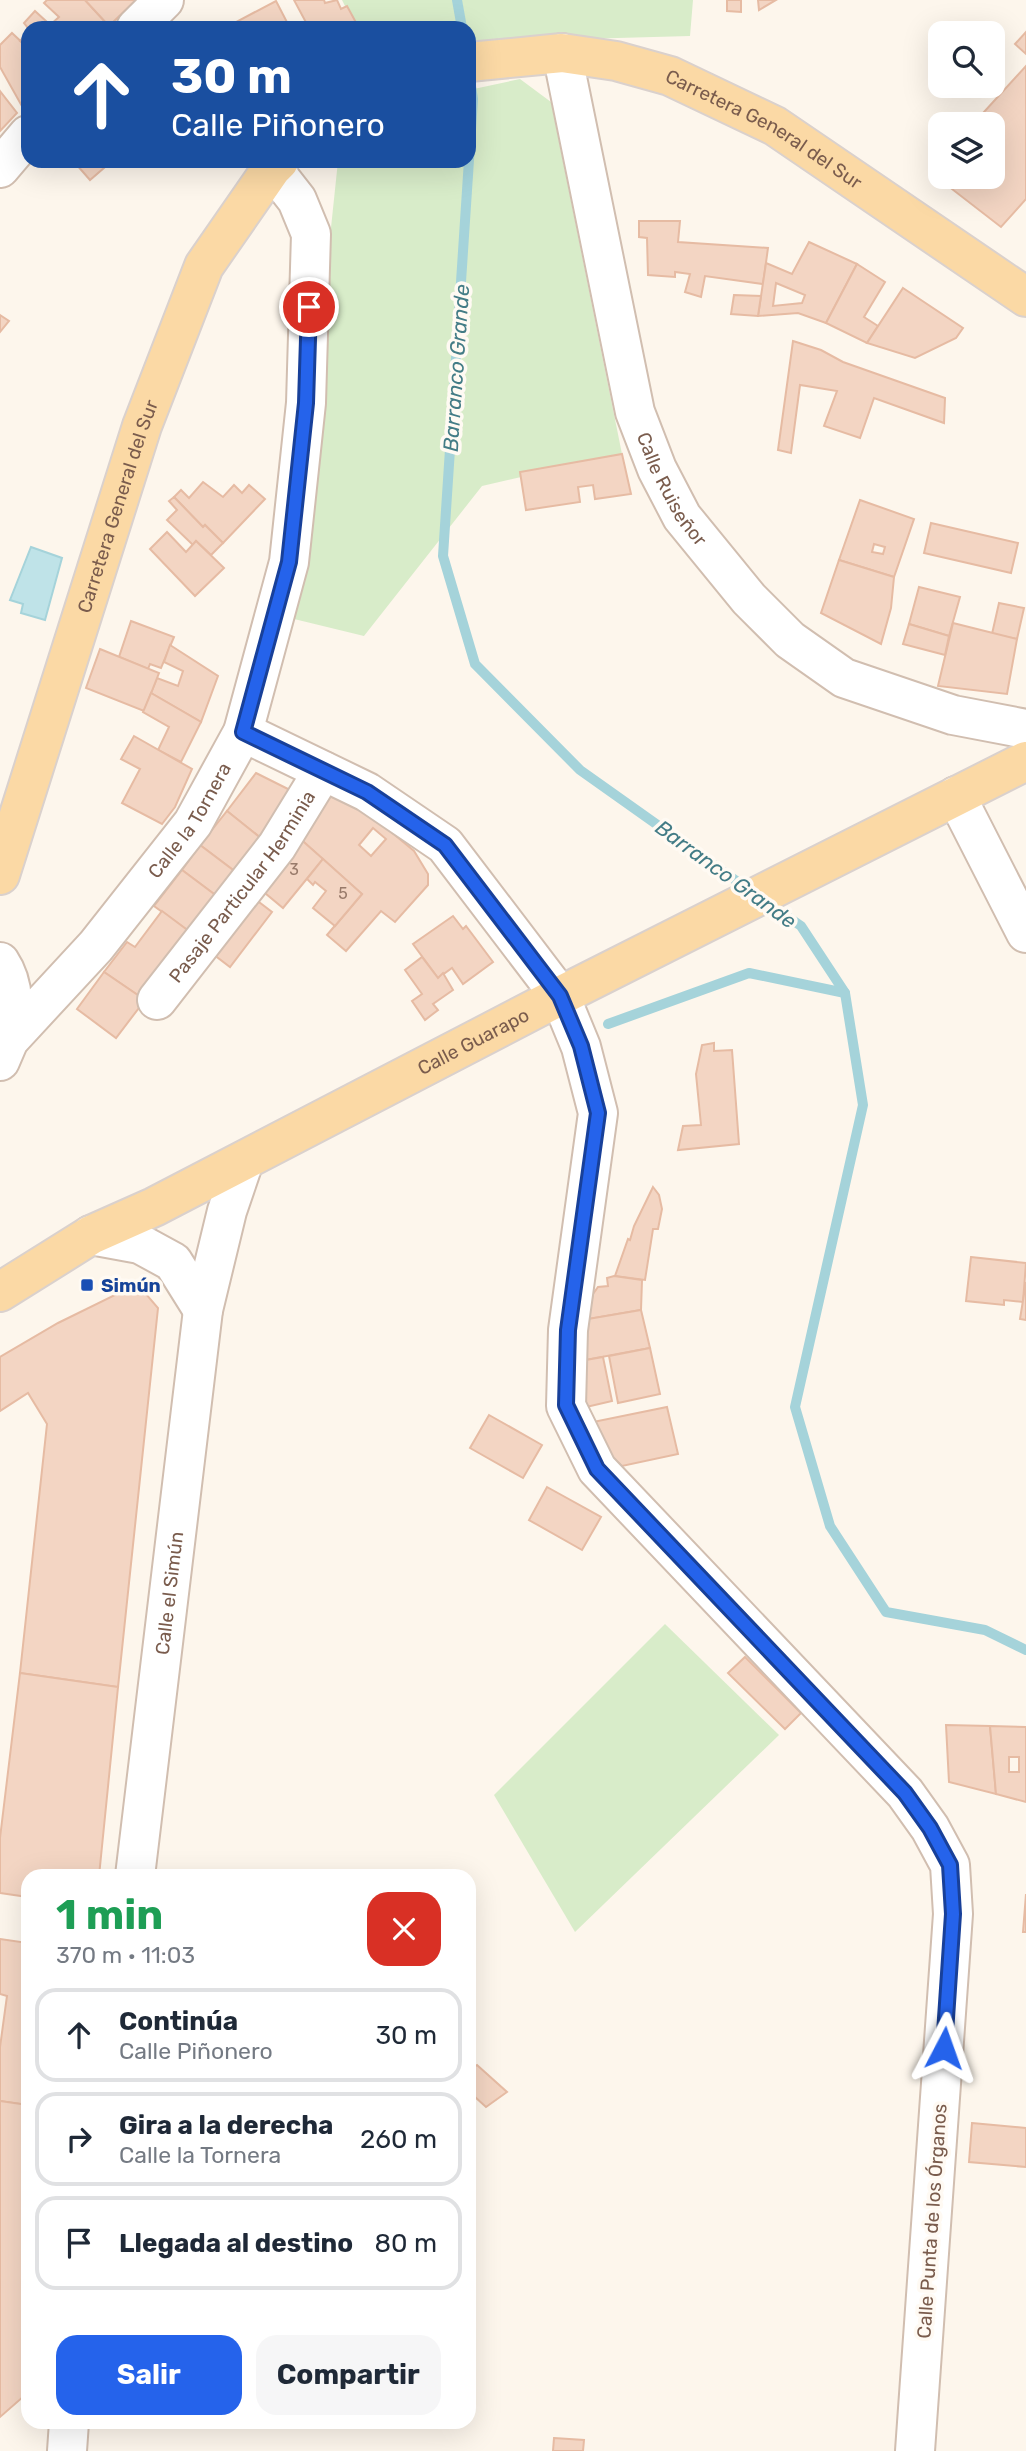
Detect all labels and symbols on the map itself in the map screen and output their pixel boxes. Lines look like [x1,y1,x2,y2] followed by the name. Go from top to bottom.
[662,64,867,194] street label: Carretera General del Sur
[279,277,339,337] pin
[438,283,474,453] water label: Barranco Grande
[72,396,163,616] street label: Carretera General del Sur
[632,429,713,551] street label: Calle Ruiseñor
[143,758,236,882] street label: Calle la Tornera
[164,786,320,987] street label: Pasaje Particular Herminia
[651,815,801,934] water label: Barranco Grande
[289,860,299,879] house number: 3
[338,884,348,903] house number: 5
[414,1003,533,1080] street label: Calle Guarapo
[101,1274,161,1297] place label: Simún
[79,1277,95,1293] marker: Simún
[150,1530,188,1656] street label: Calle el Simún
[907,2011,981,2085] position arrow
[912,2103,952,2339] street label: Calle Punta de los Órganos

